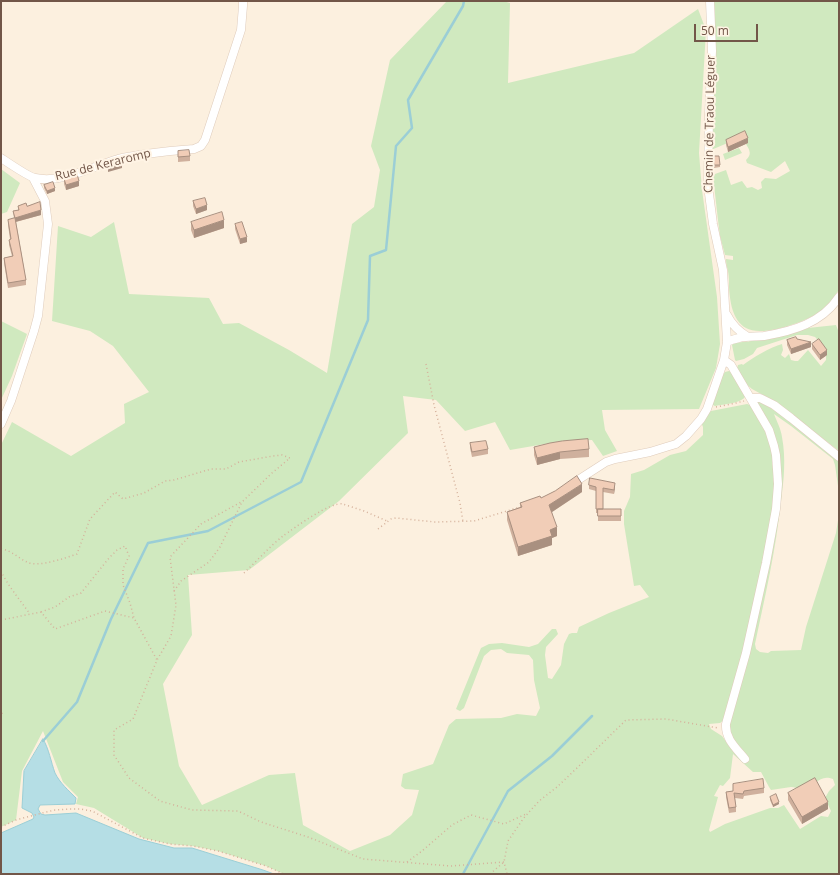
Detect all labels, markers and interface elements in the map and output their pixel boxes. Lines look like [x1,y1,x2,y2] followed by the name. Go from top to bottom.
[696,16,760,42] scale bar
[701,22,729,39] text: 50 m
[702,55,718,193] street label: Chemin de Traou Léguer
[54,146,152,184] street label: Rue de Keraromp

